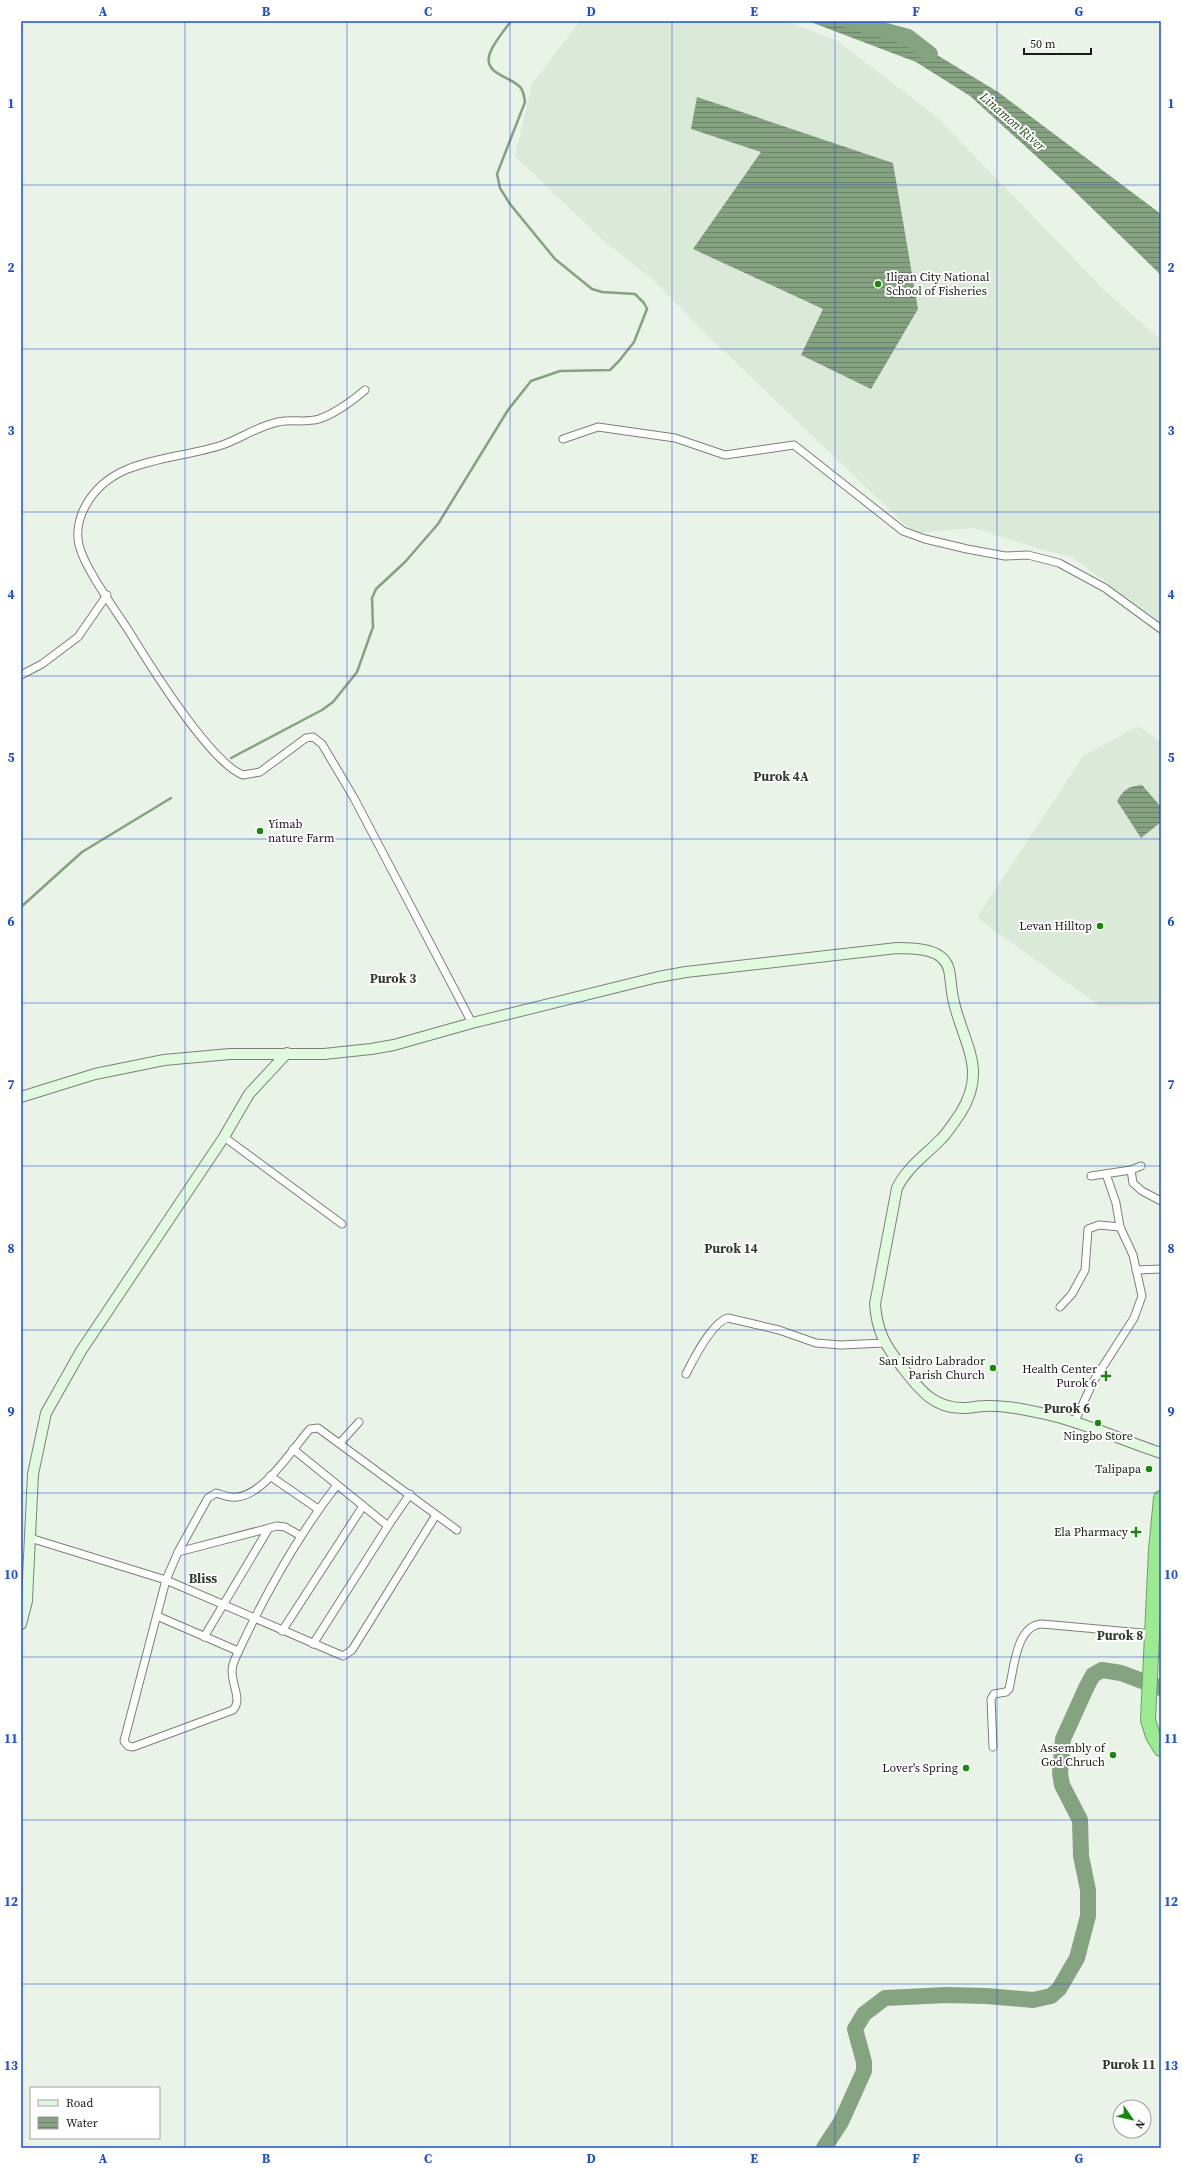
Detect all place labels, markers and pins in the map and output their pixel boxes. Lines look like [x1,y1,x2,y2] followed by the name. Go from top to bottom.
[886,269,990,299] place label: Iligan City National School of Fisheries
[873,279,883,289] marker: Iligan City National School of Fisheries
[268,816,335,846] place label: Yimab nature Farm
[255,826,265,836] marker: Yimab nature Farm
[1019,918,1092,934] place label: Levan Hilltop
[1095,921,1105,931] marker: Levan Hilltop
[879,1353,985,1383] place label: San Isidro Labrador Parish Church
[1022,1361,1097,1391] place label: Health Center Purok 6
[988,1363,998,1373] marker: San Isidro Labrador Parish Church
[1100,1370,1112,1382] marker: Health Center Purok 6
[1093,1418,1103,1428] marker: Ningbo Store
[1063,1428,1133,1444] place label: Ningbo Store
[1095,1461,1142,1477] place label: Talipapa
[1144,1464,1154,1474] marker: Talipapa
[1054,1524,1129,1540] place label: Ela Pharmacy
[1131,1527,1141,1537] marker: Ela Pharmacy
[1040,1740,1107,1770] place label: Assembly of God Chruch
[1108,1750,1118,1760] marker: Assembly of God Chruch
[882,1760,958,1776] place label: Lover's Spring
[961,1763,971,1773] marker: Lover's Spring

